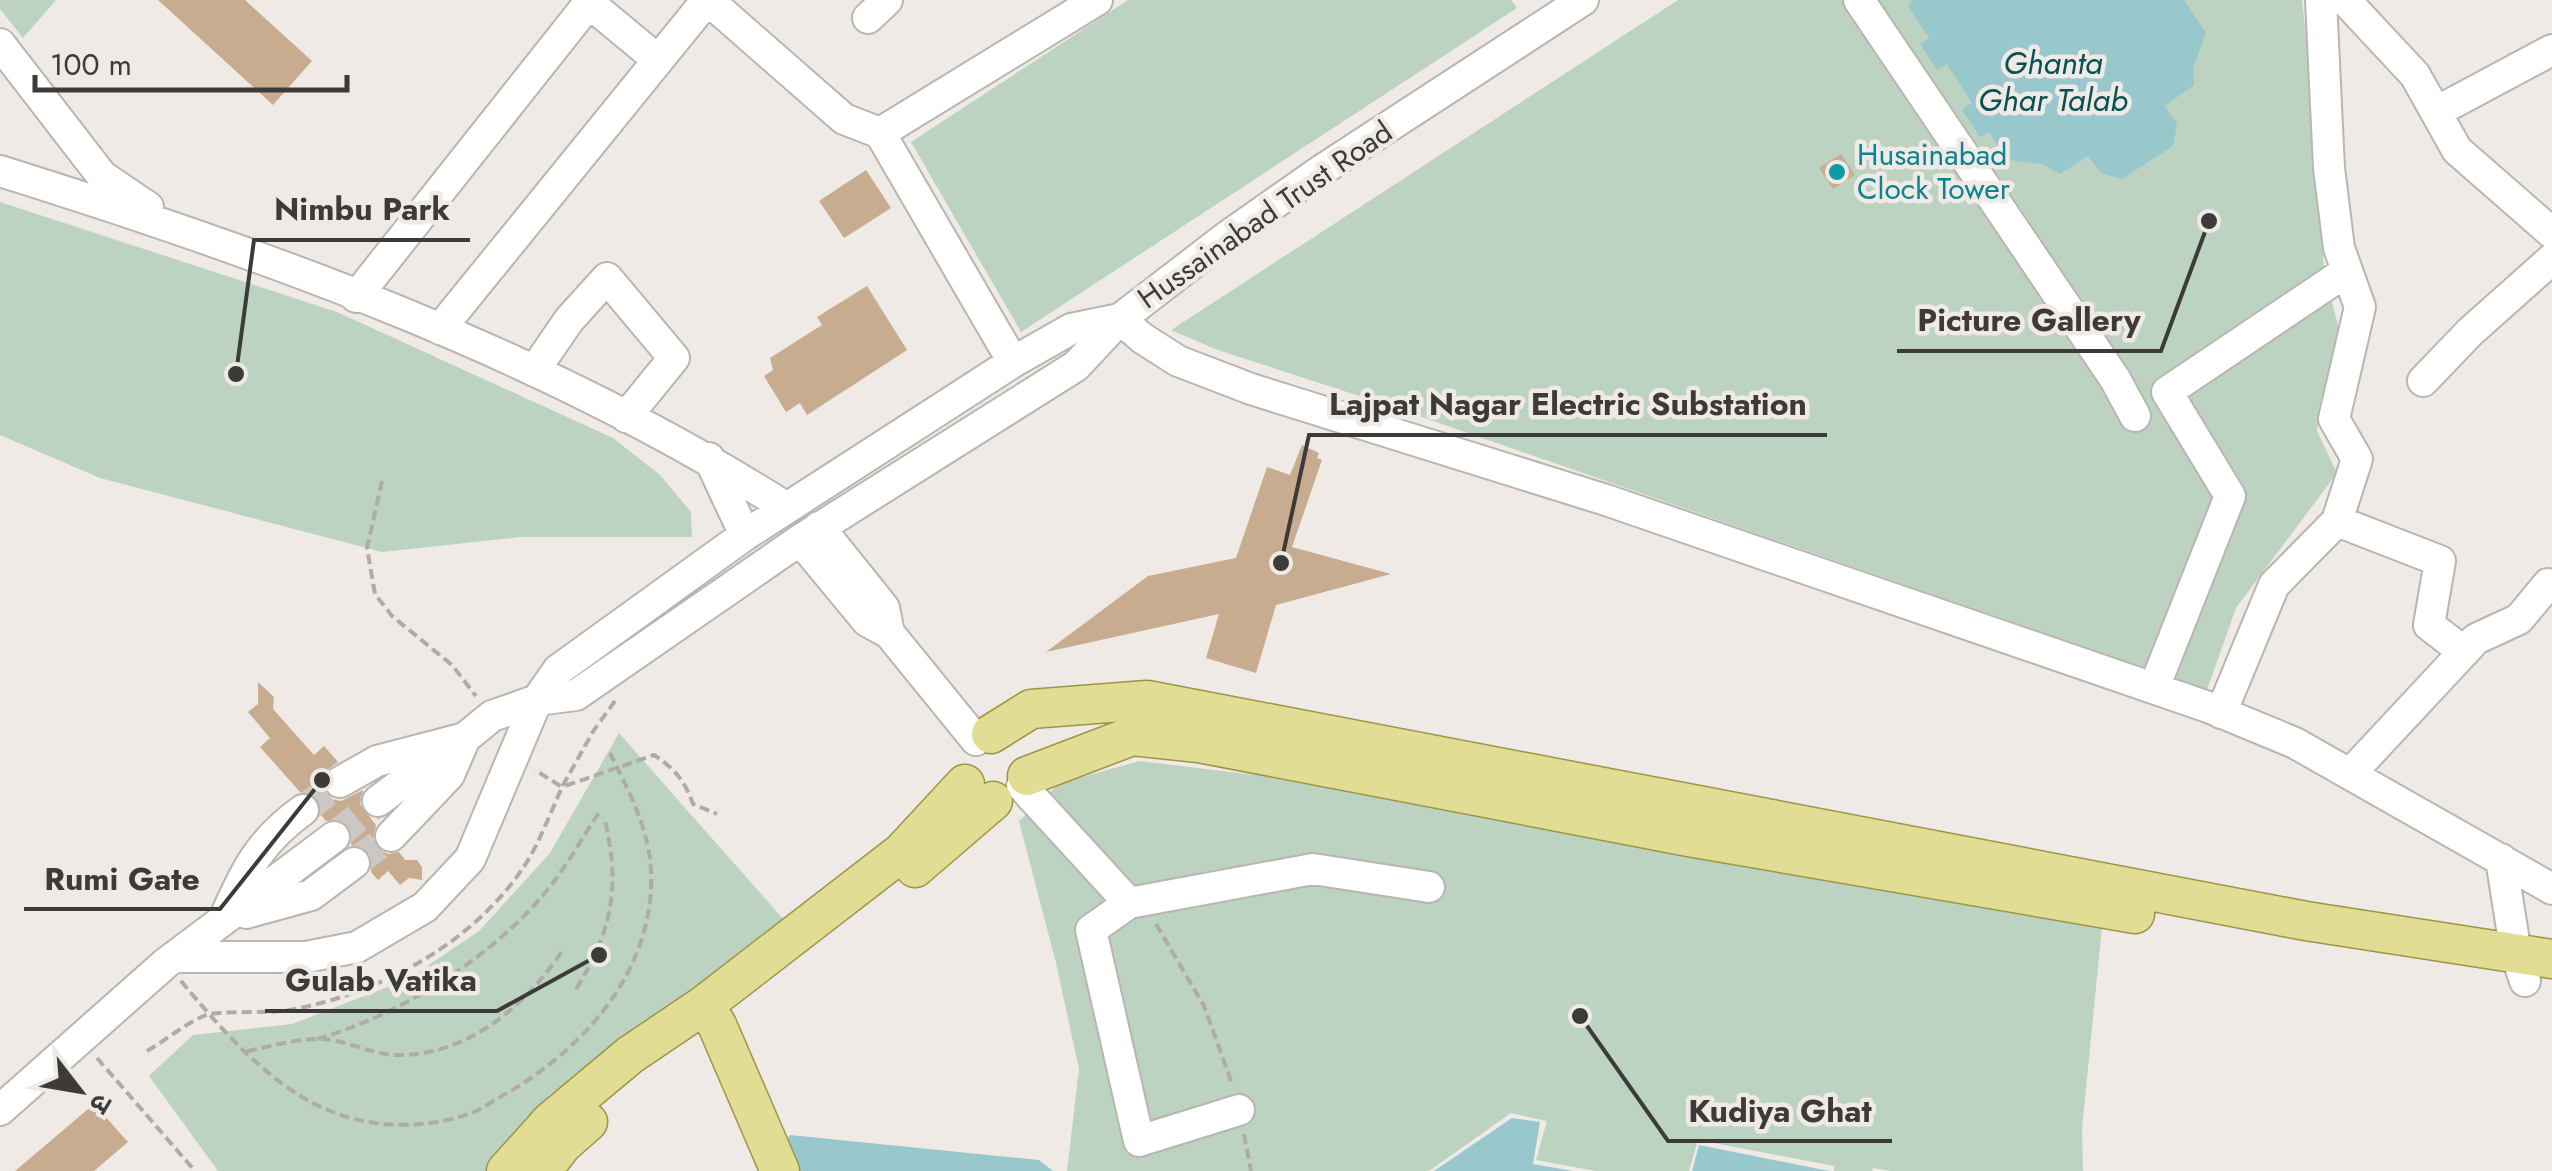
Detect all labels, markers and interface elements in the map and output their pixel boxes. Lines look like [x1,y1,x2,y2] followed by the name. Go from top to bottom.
[35,30,348,92] scale bar
[1978,40,2128,123] water label: Ghanta Ghar Talab
[50,43,132,86] text: 100 m
[1129,110,1401,319] street label: Hussainabad Trust Road
[1857,133,2011,210] place label: Husainabad Clock Tower
[1826,161,1848,183] marker: Husainabad Clock Tower
[254,178,470,240] callout: Nimbu Park
[274,186,451,232] text: Nimbu Park
[1897,289,2161,351] callout: Picture Gallery
[1917,297,2141,343] text: Picture Gallery
[1309,373,1827,435] callout: Lajpat Nagar Electric Substation
[1329,381,1807,427] text: Lajpat Nagar Electric Substation
[24,847,220,909] callout: Rumi Gate
[44,856,200,902] text: Rumi Gate
[265,949,497,1011] callout: Gulab Vatika
[285,957,477,1003] text: Gulab Vatika
[30,1041,130,1141] north arrow
[1668,1079,1892,1141] callout: Kudiya Ghat
[79,1086,123,1122] text: उ
[1688,1088,1873,1134] text: Kudiya Ghat

